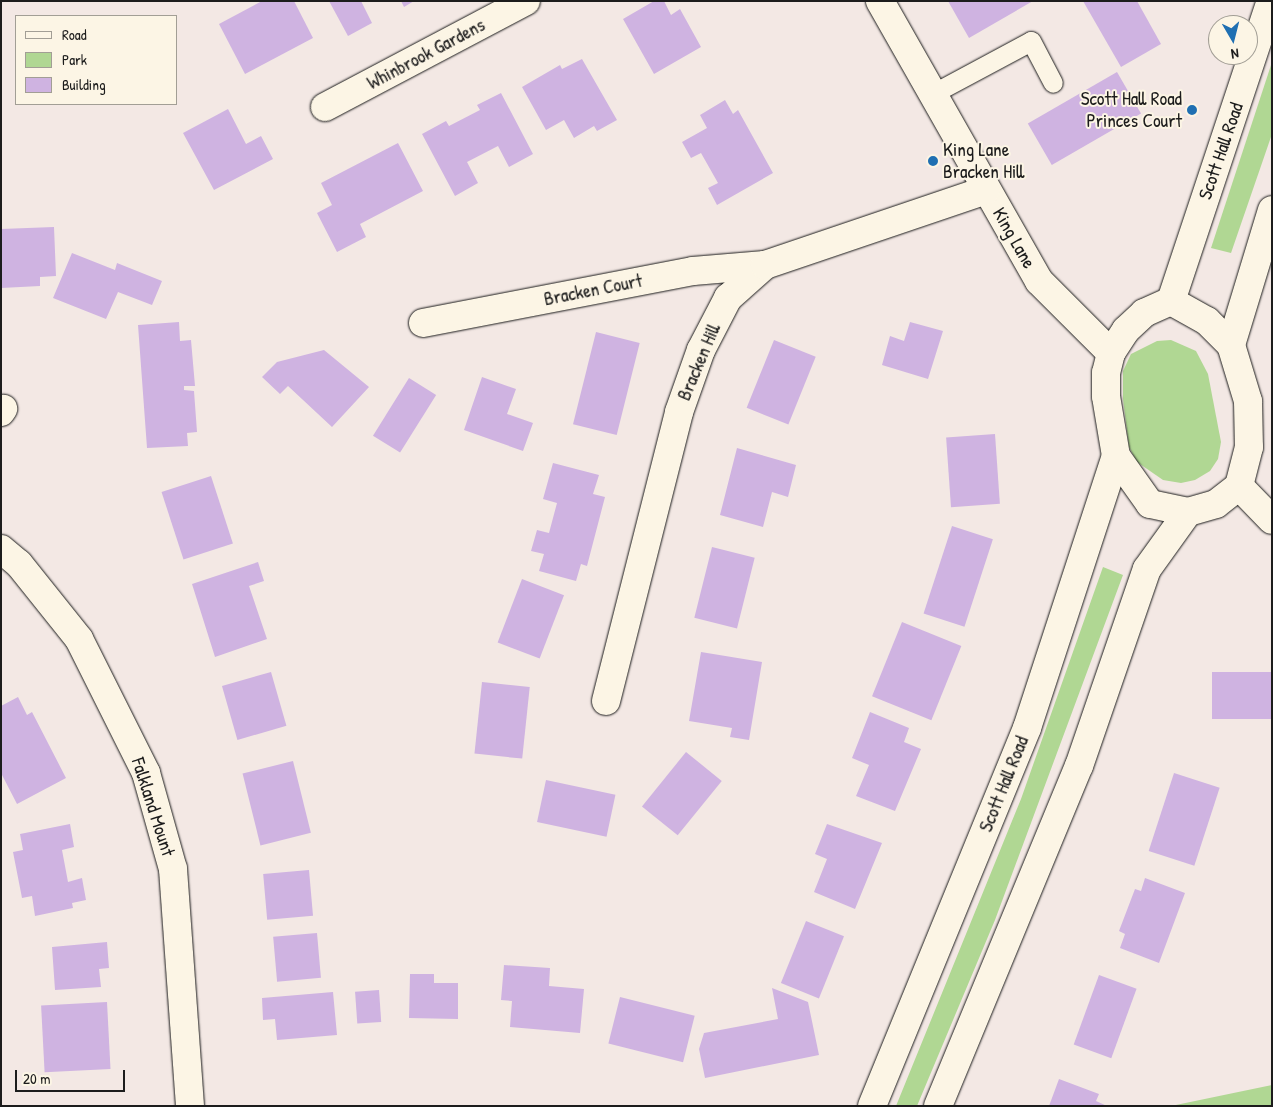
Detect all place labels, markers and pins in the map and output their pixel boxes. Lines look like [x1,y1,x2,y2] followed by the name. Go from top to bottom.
[1081,88,1182,132] place label: Scott Hall Road Princes Court
[1186,104,1198,116] marker: Scott Hall Road Princes Court
[943,139,1025,183] place label: King Lane Bracken Hill
[927,155,939,167] marker: King Lane Bracken Hill

